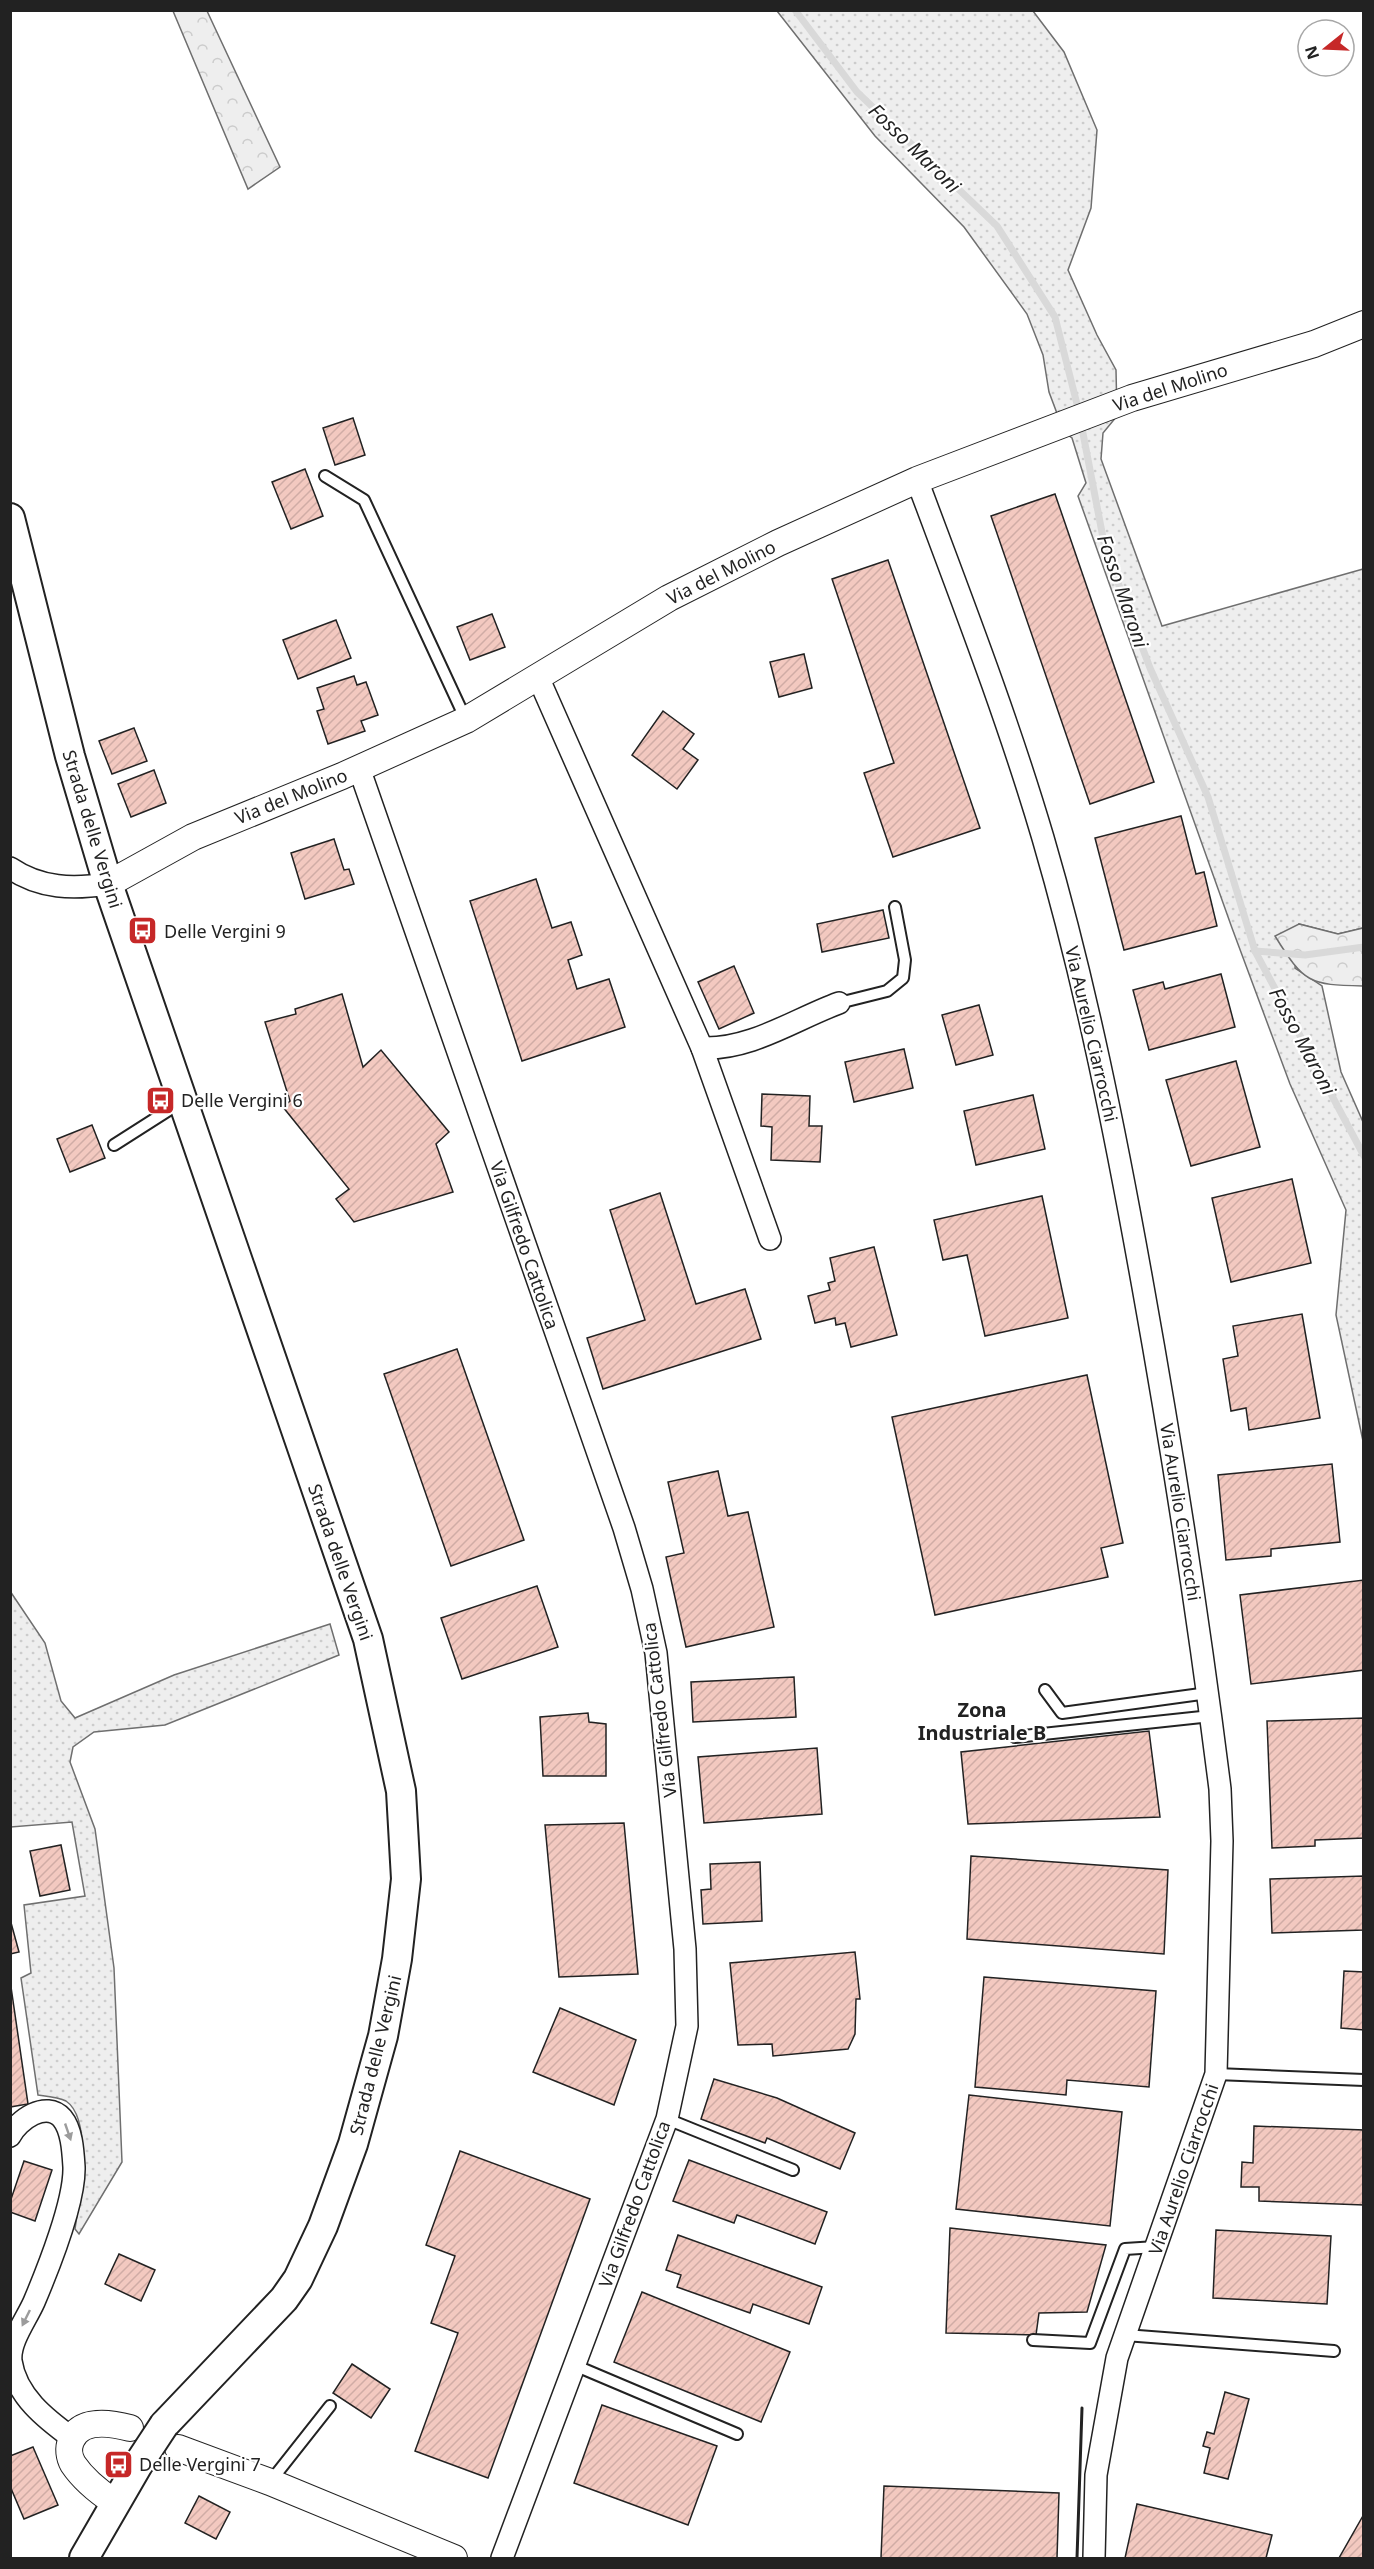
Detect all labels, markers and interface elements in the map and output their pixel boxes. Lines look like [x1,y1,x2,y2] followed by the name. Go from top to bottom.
[1296,18,1356,78] north arrow
[1299,43,1324,62] text: N
[863,97,968,199] water label: Fosso Maroni
[1110,357,1230,417] street label: Via del Molino
[1091,531,1155,652] water label: Fosso Maroni
[662,534,780,610] street label: Via del Molino
[58,747,128,911] street label: Strada delle Vergini
[231,763,351,829] street label: Via del Molino
[127,915,159,947] bus stop icon: Delle Vergini 9
[164,919,286,943] place label: Delle Vergini 9
[1060,944,1124,1124] street label: Via Aurelio Ciarrocchi
[1263,982,1343,1100] water label: Fosso Maroni
[144,1084,176,1116] bus stop icon: Delle Vergini 6
[181,1088,303,1112] place label: Delle Vergini 6
[485,1158,565,1332] street label: Via Gilfredo Cattolica
[1155,1421,1207,1603] street label: Via Aurelio Ciarrocchi
[303,1481,379,1643] street label: Strada delle Vergini
[636,1621,682,1799] street label: Via Gilfredo Cattolica
[918,1696,1046,1746] district label: Zona Industriale B
[344,1972,406,2138] street label: Strada delle Vergini
[1142,2080,1224,2258] street label: Via Aurelio Ciarrocchi
[593,2117,675,2291] street label: Via Gilfredo Cattolica
[63,2124,73,2142] one-way arrow
[22,2310,31,2327] one-way arrow
[102,2448,134,2480] bus stop icon: Delle Vergini 7
[139,2452,261,2476] place label: Delle Vergini 7

